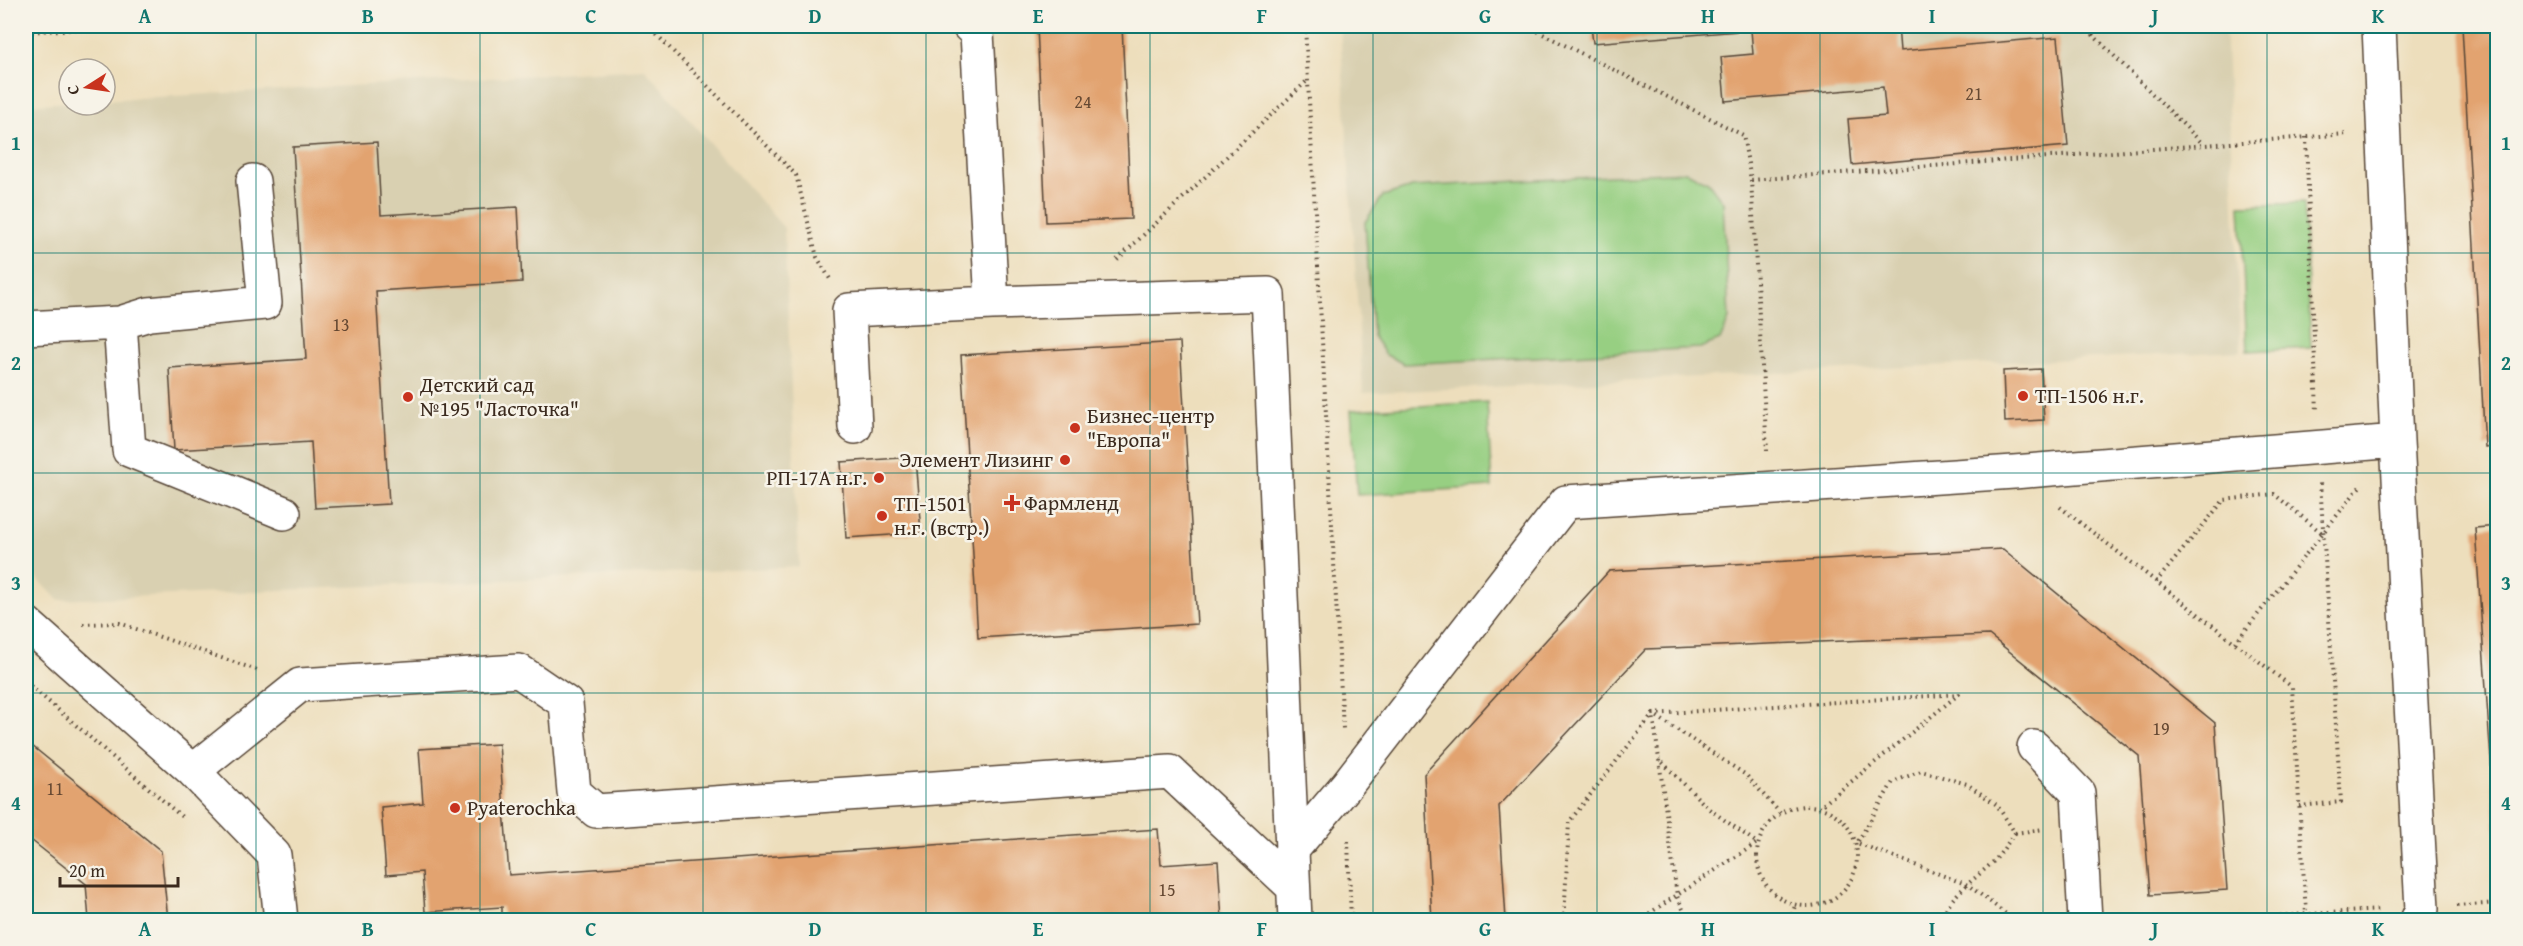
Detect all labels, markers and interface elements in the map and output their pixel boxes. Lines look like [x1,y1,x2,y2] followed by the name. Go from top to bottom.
[139,1,152,30] text: A
[362,1,374,30] text: B
[585,1,597,30] text: C
[808,1,822,30] text: D
[1033,1,1044,30] text: E
[1257,1,1267,30] text: F
[1479,1,1491,30] text: G
[1701,1,1715,30] text: H
[1929,1,1935,30] text: I
[2149,1,2159,30] text: J
[2372,1,2385,30] text: K
[57,57,117,117] north arrow
[1965,80,1983,107] house number: 21
[60,83,85,97] text: С
[1074,88,1092,115] house number: 24
[11,128,21,157] text: 1
[2501,128,2511,157] text: 1
[332,311,350,338] house number: 13
[11,348,21,377] text: 2
[2501,348,2511,377] text: 2
[419,369,579,424] place label: Детский сад №195 "Ласточка"
[2035,380,2144,411] place label: ТП-1506 н.г.
[2016,389,2030,403] marker: ТП-1506 н.г.
[401,390,415,404] marker: Детский сад №195 "Ласточка"
[1087,400,1215,455] place label: Бизнес-центр "Европа"
[1068,421,1082,435] marker: Бизнес-центр "Европа"
[899,444,1053,475] place label: Элемент Лизинг
[1058,453,1072,467] marker: Элемент Лизинг
[766,462,867,493] place label: РП-17А н.г.
[872,471,886,485] marker: РП-17А н.г.
[1024,487,1120,518] place label: Фармленд
[894,488,990,543] place label: ТП-1501 н.г. (встр.)
[1005,496,1019,510] marker: Фармленд
[875,509,889,523] marker: ТП-1501 н.г. (встр.)
[11,568,21,597] text: 3
[2501,568,2511,597] text: 3
[2152,715,2170,742] house number: 19
[46,775,64,802] house number: 11
[11,788,21,817] text: 4
[2501,788,2511,817] text: 4
[467,792,576,823] place label: Pyaterochka
[448,801,462,815] marker: Pyaterochka
[60,850,178,888] scale bar
[69,857,105,884] text: 20 m
[1158,876,1176,903] house number: 15
[139,914,152,943] text: A
[362,914,374,943] text: B
[585,914,597,943] text: C
[808,914,822,943] text: D
[1033,914,1044,943] text: E
[1257,914,1267,943] text: F
[1479,914,1491,943] text: G
[1701,914,1715,943] text: H
[1929,914,1935,943] text: I
[2149,914,2159,943] text: J
[2372,914,2385,943] text: K

